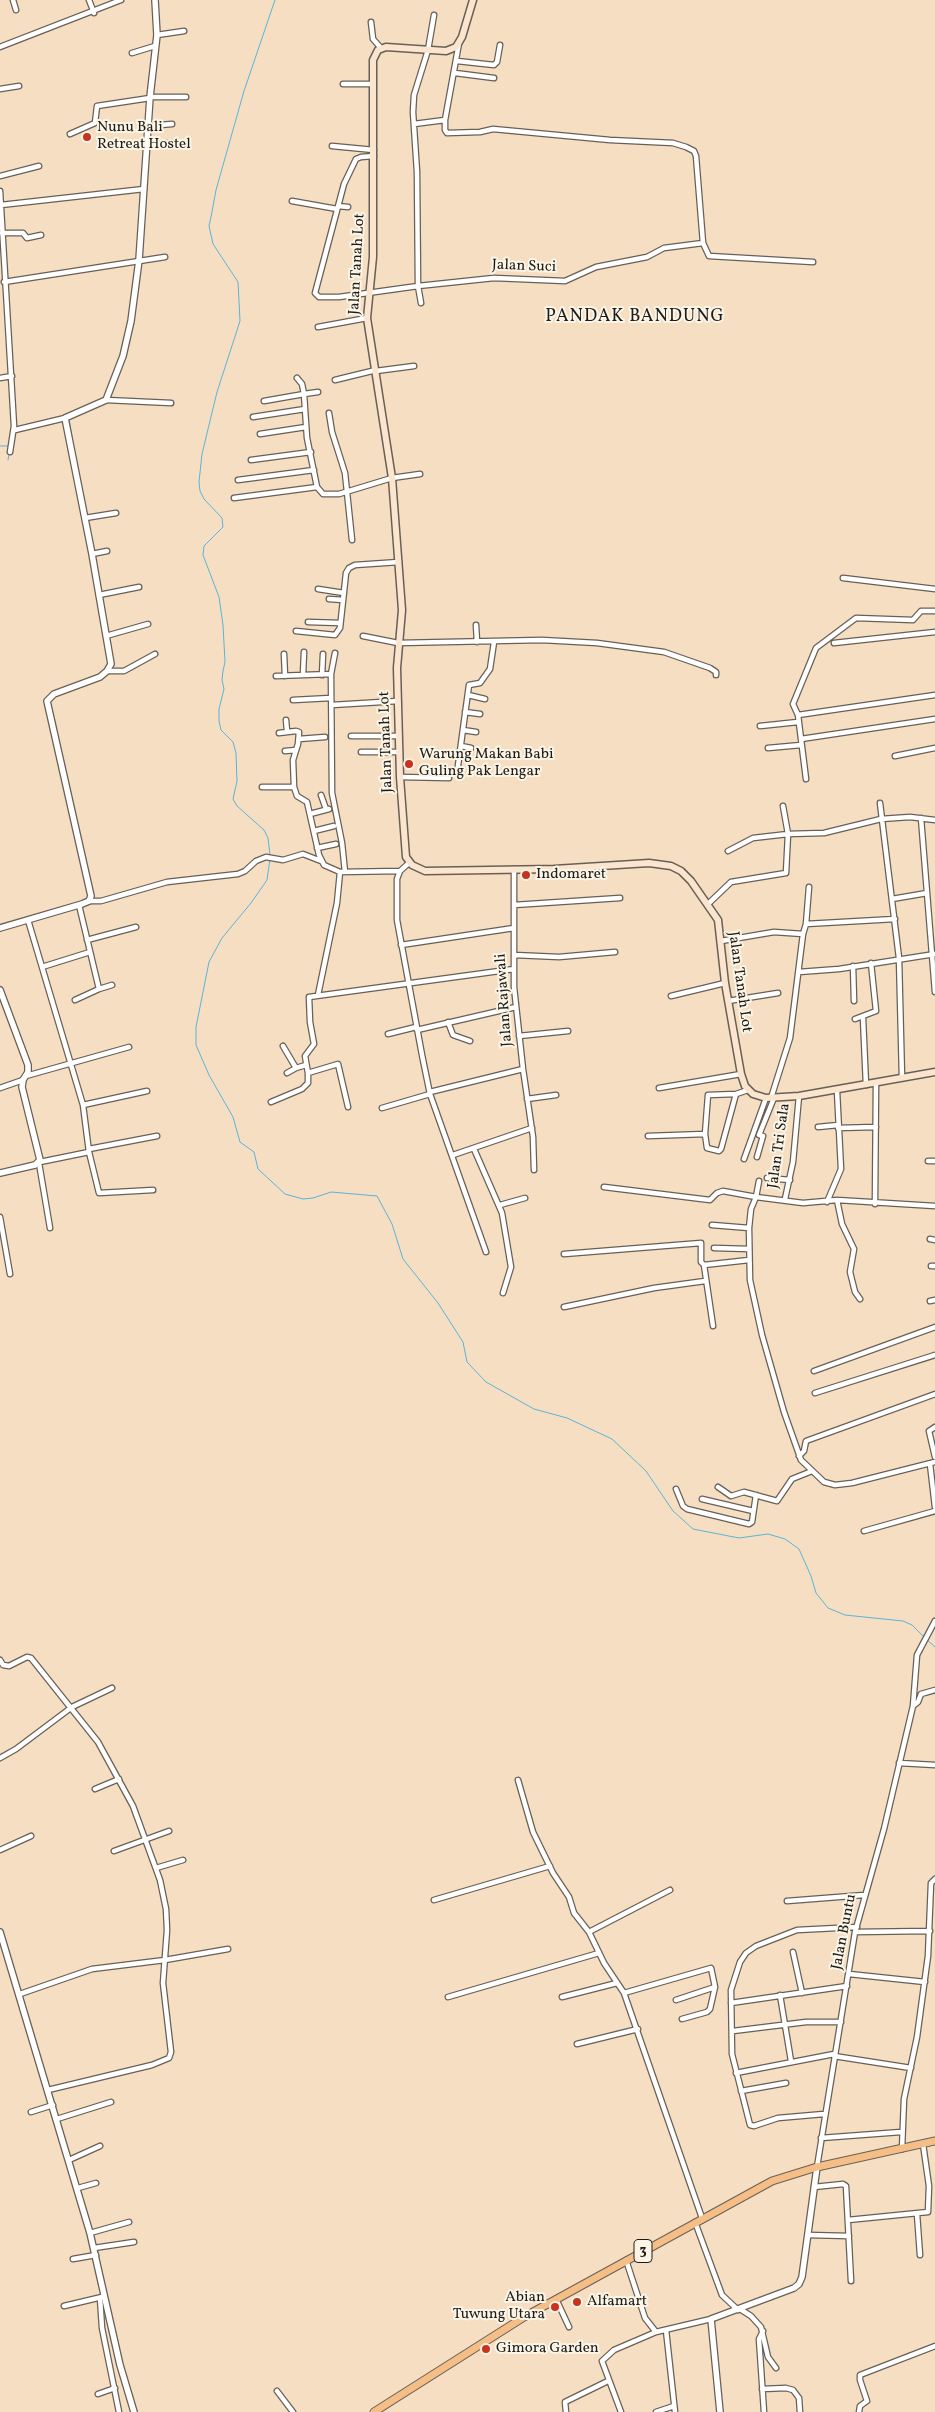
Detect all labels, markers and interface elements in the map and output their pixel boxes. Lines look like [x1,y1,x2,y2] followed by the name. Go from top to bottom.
[97,119,191,154] place label: Nunu Bali Retreat Hostel
[81,131,93,143] marker: Nunu Bali Retreat Hostel
[346,213,370,315] street label: Jalan Tanah Lot
[492,257,556,277] street label: Jalan Suci
[544,307,726,329] district label: PANDAK BANDUNG
[376,691,398,793] street label: Jalan Tanah Lot
[419,746,553,781] place label: Warung Makan Babi Guling Pak Lengar
[403,758,415,770] marker: Warung Makan Babi Guling Pak Lengar
[536,866,606,884] place label: Indomaret
[520,869,532,881] marker: Indomaret
[723,930,755,1034] street label: Jalan Tanah Lot
[493,953,517,1047] street label: Jalan Rajawali
[765,1102,795,1190] street label: Jalan Tri Sala
[829,1893,861,1971] street label: Jalan Buntu
[634,2240,652,2262] road number: 3
[453,2289,545,2324] place label: Abian Tuwung Utara
[587,2293,647,2311] place label: Alfamart
[571,2296,583,2308] marker: Alfamart
[549,2301,561,2313] marker: Abian Tuwung Utara
[496,2340,599,2358] place label: Gimora Garden
[480,2343,492,2355] marker: Gimora Garden

